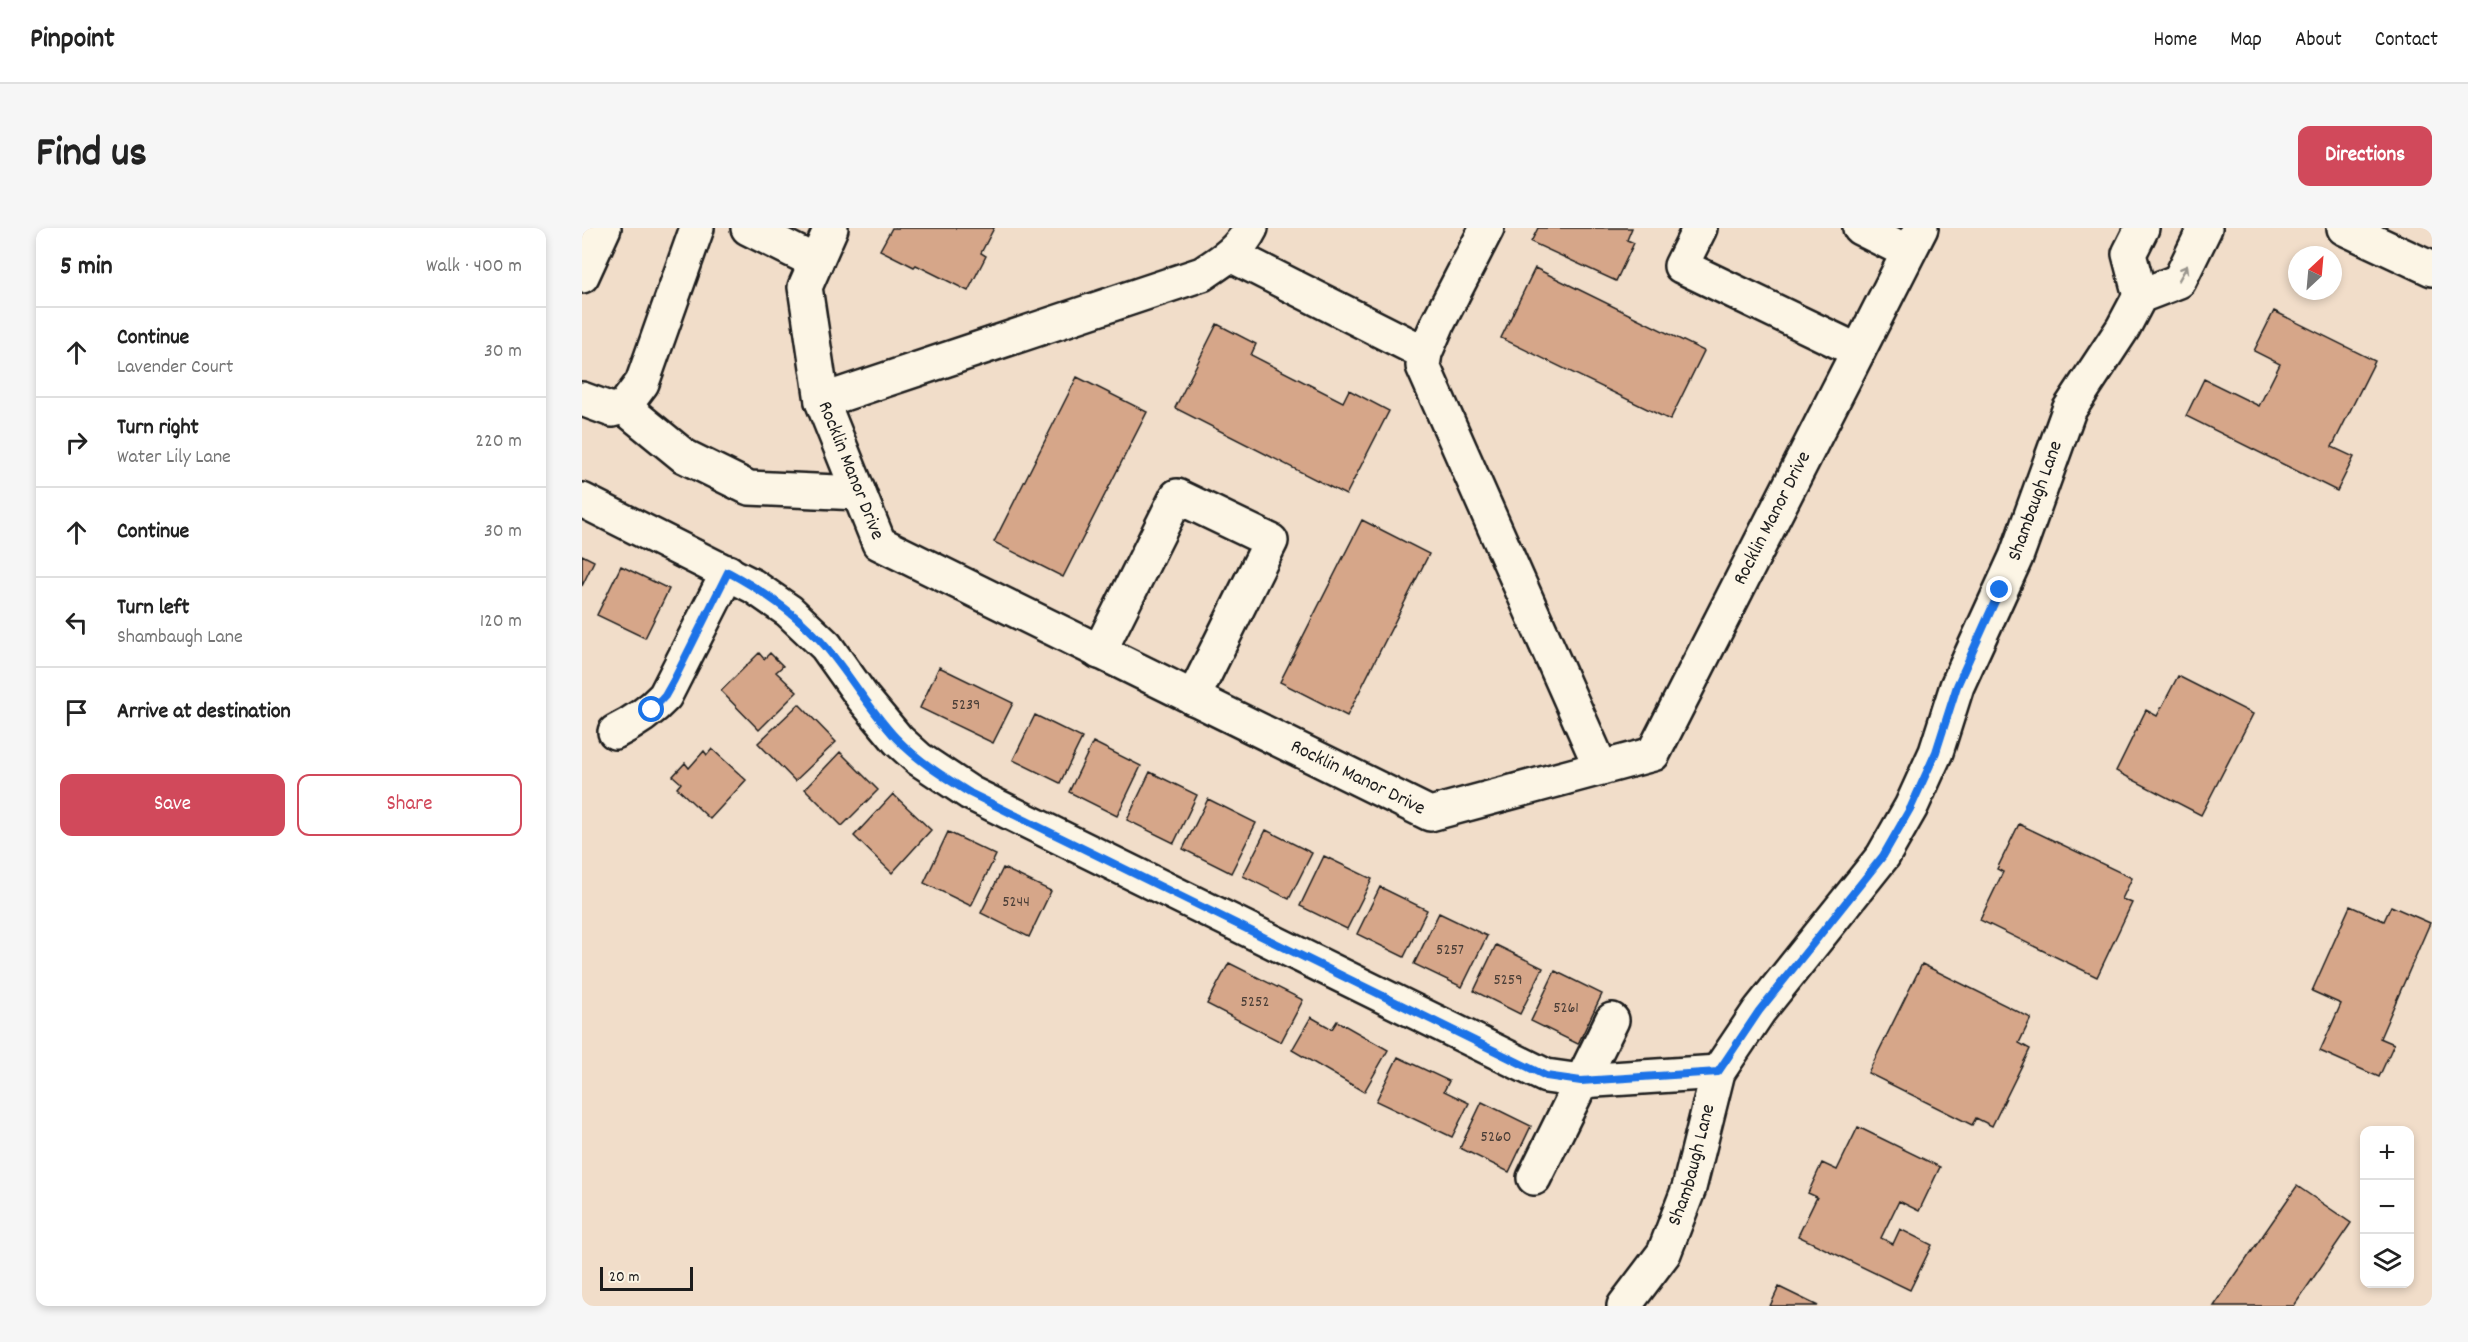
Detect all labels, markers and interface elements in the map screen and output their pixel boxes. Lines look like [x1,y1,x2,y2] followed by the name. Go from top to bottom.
[30,21,115,61] text: Pinpoint
[2153,26,2197,56] text: Home
[2230,26,2262,56] text: Map
[2295,26,2342,56] text: About
[2375,26,2438,56] text: Contact
[36,126,147,186] text: Find us
[2298,126,2432,186] button: Directions
[2288,246,2342,300] north arrow
[60,249,113,286] text: 5 min
[426,253,522,281] text: Walk · 400 m
[2177,265,2189,282] one-way arrow
[117,323,189,354] text: Continue
[60,336,93,369] icon: ahead
[484,338,522,366] text: 30 m
[117,354,233,382] text: Lavender Court
[810,397,890,544] street label: Rocklin Manor Drive
[117,413,199,444] text: Turn right
[60,426,93,459] icon: right
[475,428,522,456] text: 220 m
[2002,437,2071,565] street label: Shambaugh Lane
[117,444,231,472] text: Water Lily Lane
[1727,446,1819,590] street label: Rocklin Manor Drive
[60,516,93,549] icon: ahead
[117,517,189,548] text: Continue
[484,518,522,546] text: 30 m
[1986,576,2012,602] route end
[117,593,189,624] text: Turn left
[60,606,93,639] icon: left
[480,608,522,636] text: 120 m
[117,624,243,652] text: Shambaugh Lane
[952,694,980,717] house number: 5239
[60,696,93,729] icon: arrive
[638,696,664,722] route start
[117,697,291,728] text: Arrive at destination
[1285,733,1430,823] street label: Rocklin Manor Drive
[60,774,285,836] button: Save
[297,774,522,836] button: Share
[1002,891,1030,914] house number: 5244
[1436,939,1464,962] house number: 5257
[1493,969,1523,992] house number: 5259
[1241,991,1269,1014] house number: 5252
[1553,997,1579,1020] house number: 5261
[1662,1101,1723,1230] street label: Shambaugh Lane
[1481,1126,1511,1149] house number: 5260
[2360,1126,2414,1288] map controls
[2360,1126,2414,1180] button: +
[2360,1180,2414,1234] button: −
[2360,1234,2414,1288] button: layers
[600,1264,693,1292] scale bar
[609,1266,639,1289] text: 20 m

